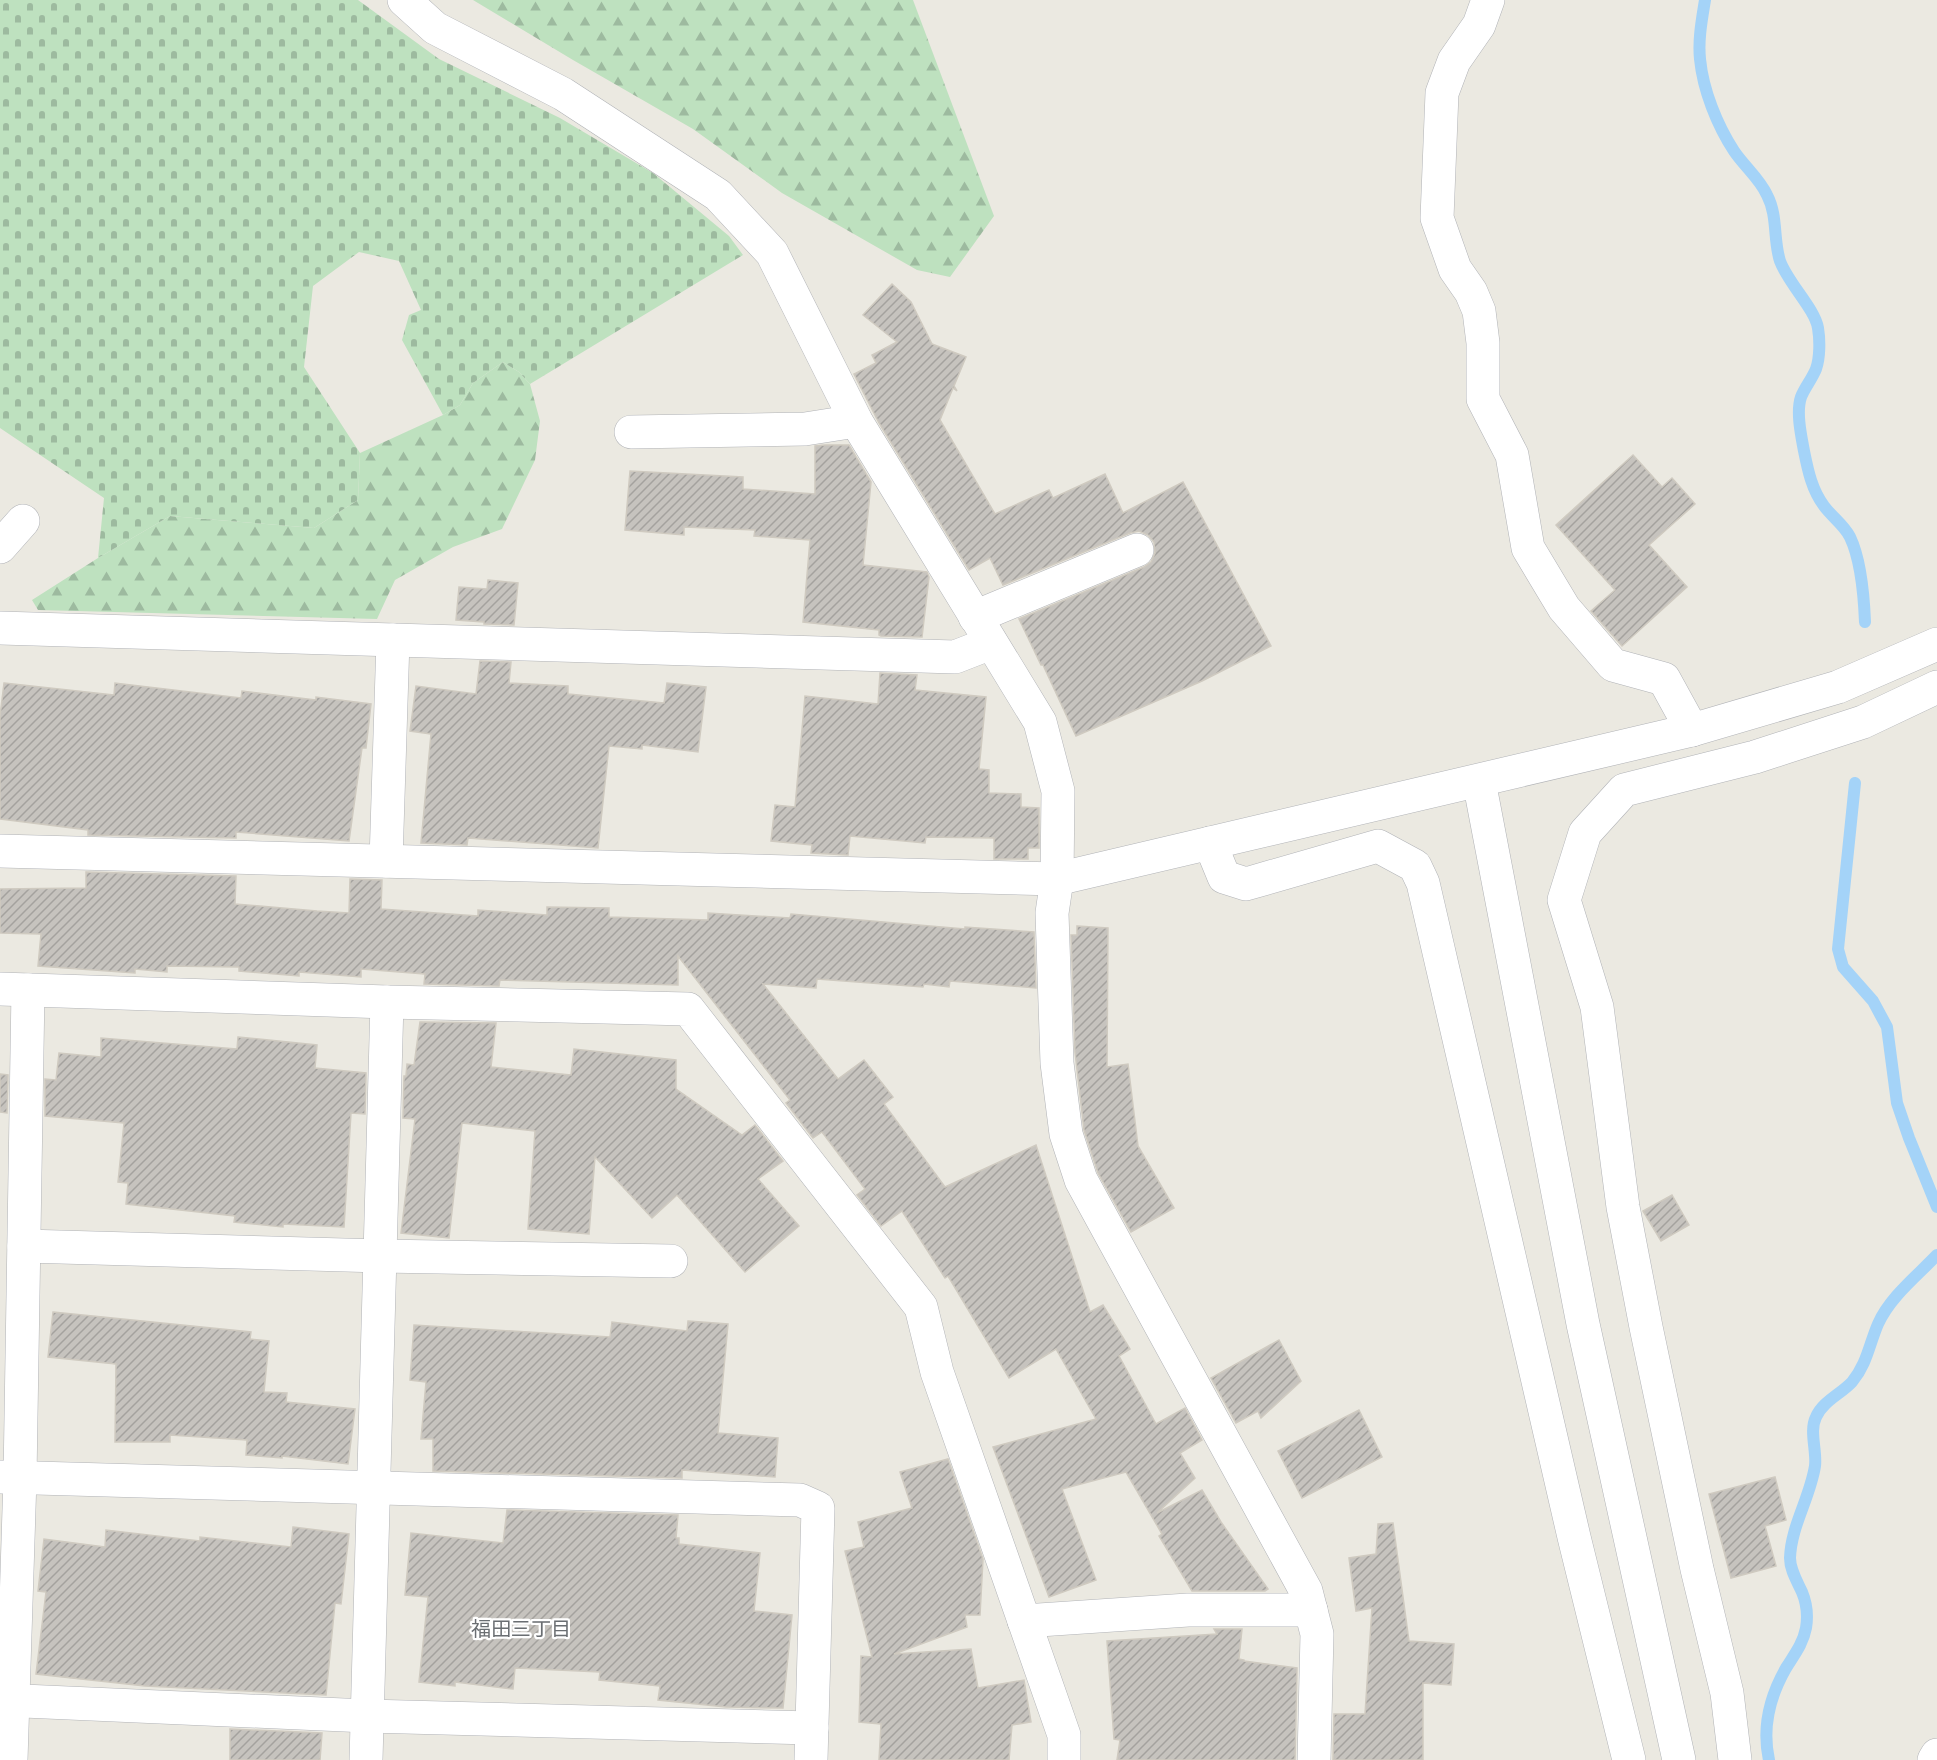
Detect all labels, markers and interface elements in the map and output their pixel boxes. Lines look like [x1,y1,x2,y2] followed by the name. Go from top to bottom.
[471,1616,571,1643] district label: 福田三丁目

